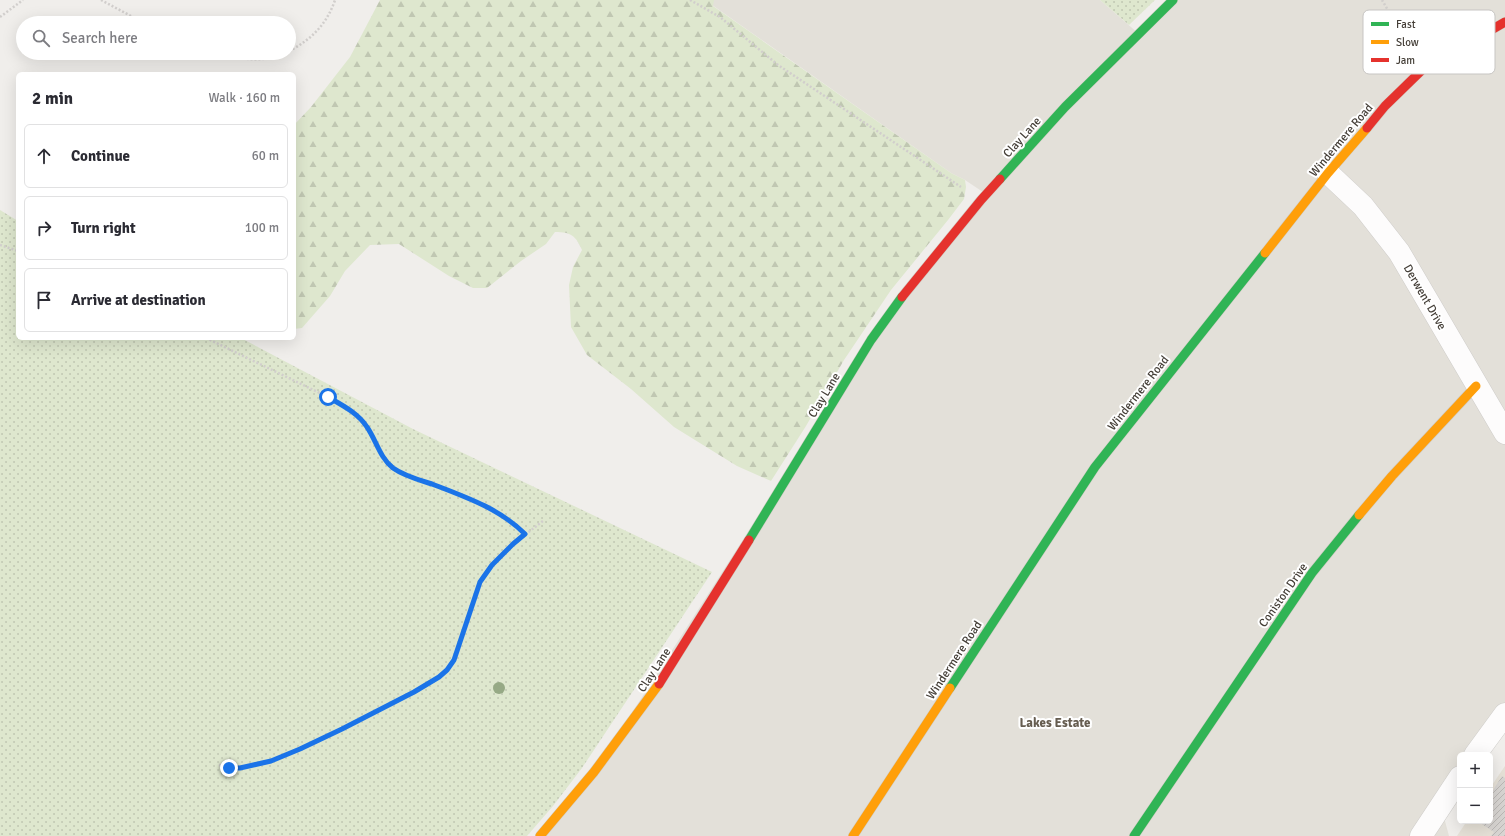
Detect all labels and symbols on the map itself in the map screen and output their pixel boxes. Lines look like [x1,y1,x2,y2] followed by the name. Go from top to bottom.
[1363,10,1495,74] legend
[1396,18,1416,31] text: Fast
[1396,36,1419,49] text: Slow
[1396,54,1415,67] text: Jam
[1306,101,1376,180] street label: Windermere Road
[1000,114,1045,161] street label: Clay Lane
[1400,262,1449,333] street label: Derwent Drive
[1105,353,1172,434] street label: Windermere Road
[805,370,844,420] street label: Clay Lane
[319,388,337,406] route start
[1256,560,1311,630] street label: Coniston Drive
[923,618,985,702] street label: Windermere Road
[635,645,674,695] street label: Clay Lane
[1020,715,1091,731] district label: Lakes Estate
[220,759,238,777] route end

